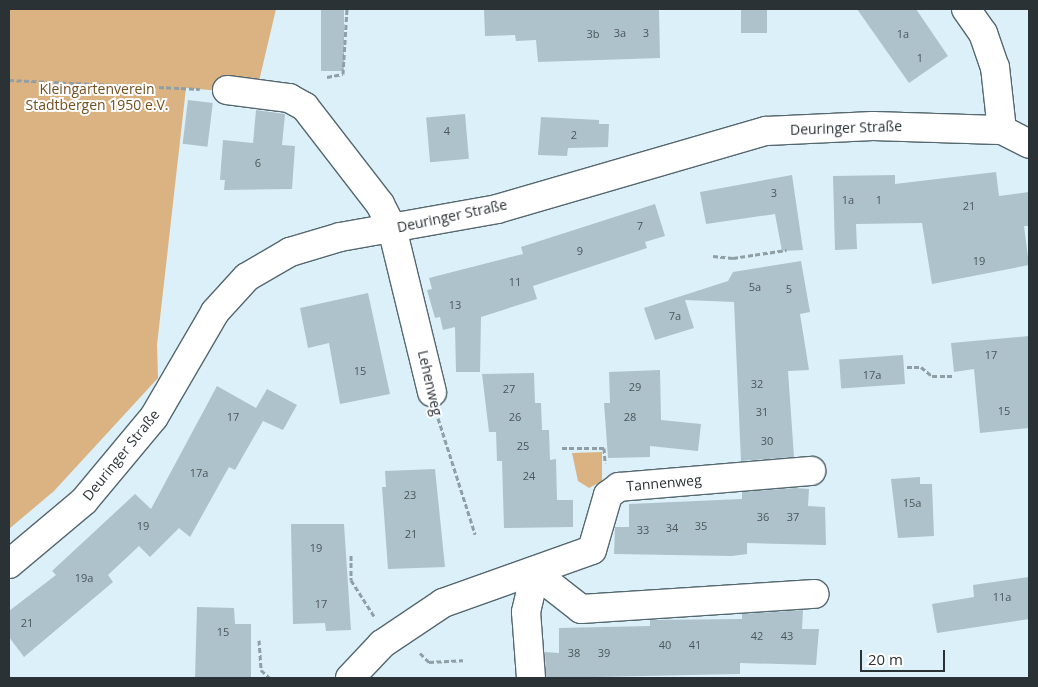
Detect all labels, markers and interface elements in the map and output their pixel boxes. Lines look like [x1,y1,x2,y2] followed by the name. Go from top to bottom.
[614,26,626,40] house number: 3a
[643,26,649,40] house number: 3
[586,27,600,41] house number: 3b
[897,27,909,41] house number: 1a
[917,51,923,65] house number: 1
[25,81,169,114] park label: Kleingartenverein Stadtbergen 1950 e.V.
[790,118,902,138] street label: Deuringer Straße
[444,124,450,138] house number: 4
[571,128,577,142] house number: 2
[255,156,261,170] house number: 6
[771,186,777,200] house number: 3
[842,193,854,207] house number: 1a
[876,193,882,207] house number: 1
[395,196,509,236] street label: Deuringer Straße
[963,199,975,213] house number: 21
[637,219,643,233] house number: 7
[577,244,583,258] house number: 9
[973,254,985,268] house number: 19
[509,275,521,289] house number: 11
[749,280,761,294] house number: 5a
[786,282,792,296] house number: 5
[449,298,461,312] house number: 13
[669,309,681,323] house number: 7a
[985,348,997,362] house number: 17
[414,349,446,417] street label: Lehenweg
[354,364,366,378] house number: 15
[863,368,881,382] house number: 17a
[751,377,763,391] house number: 32
[629,380,641,394] house number: 29
[503,382,515,396] house number: 27
[998,404,1010,418] house number: 15
[756,405,768,419] house number: 31
[79,406,163,504] street label: Deuringer Straße
[227,410,239,424] house number: 17
[509,410,521,424] house number: 26
[624,410,636,424] house number: 28
[761,434,773,448] house number: 30
[517,439,529,453] house number: 25
[190,466,208,480] house number: 17a
[523,469,535,483] house number: 24
[626,471,702,495] street label: Tannenweg
[404,488,416,502] house number: 23
[903,496,921,510] house number: 15a
[757,510,769,524] house number: 36
[787,510,799,524] house number: 37
[137,519,149,533] house number: 19
[695,519,707,533] house number: 35
[666,521,678,535] house number: 34
[637,523,649,537] house number: 33
[405,527,417,541] house number: 21
[310,541,322,555] house number: 19
[75,571,93,585] house number: 19a
[993,590,1011,604] house number: 11a
[315,597,327,611] house number: 17
[21,616,33,630] house number: 21
[217,625,229,639] house number: 15
[751,629,763,643] house number: 42
[781,629,793,643] house number: 43
[659,638,671,652] house number: 40
[689,638,701,652] house number: 41
[863,640,948,672] scale bar
[568,646,580,660] house number: 38
[598,646,610,660] house number: 39
[868,649,903,669] text: 20 m

